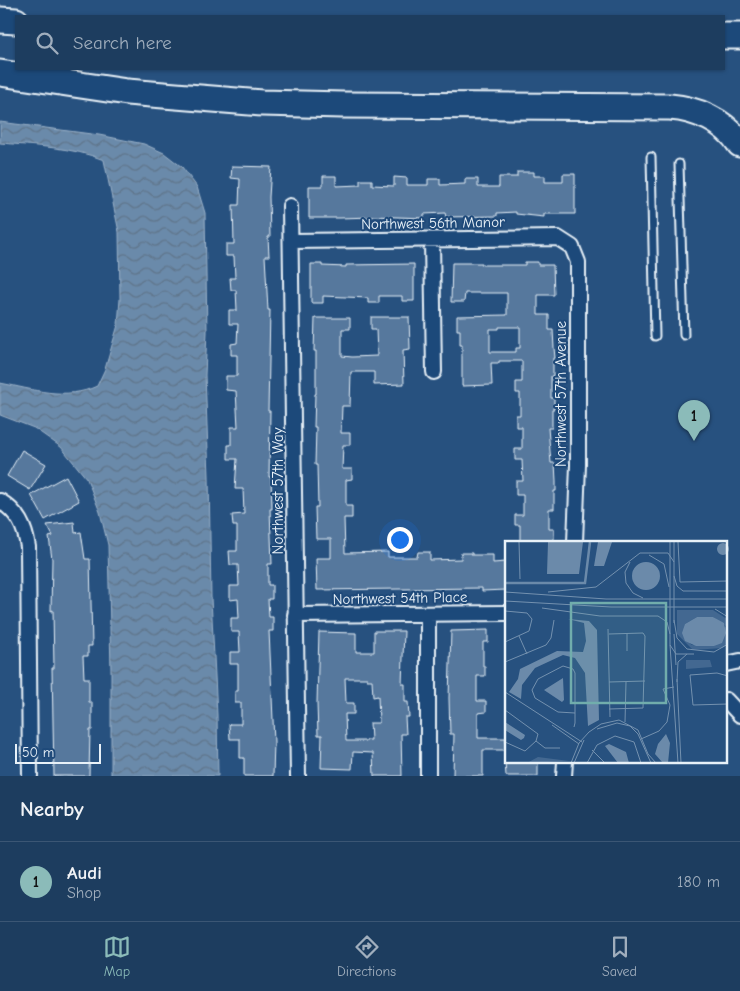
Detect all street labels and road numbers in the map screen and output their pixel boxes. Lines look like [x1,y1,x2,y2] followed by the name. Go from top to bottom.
[361,213,505,233] street label: Northwest 56th Manor
[552,320,570,467] street label: Northwest 57th Avenue
[269,427,287,554] street label: Northwest 57th Way
[332,588,468,608] street label: Northwest 54th Place

